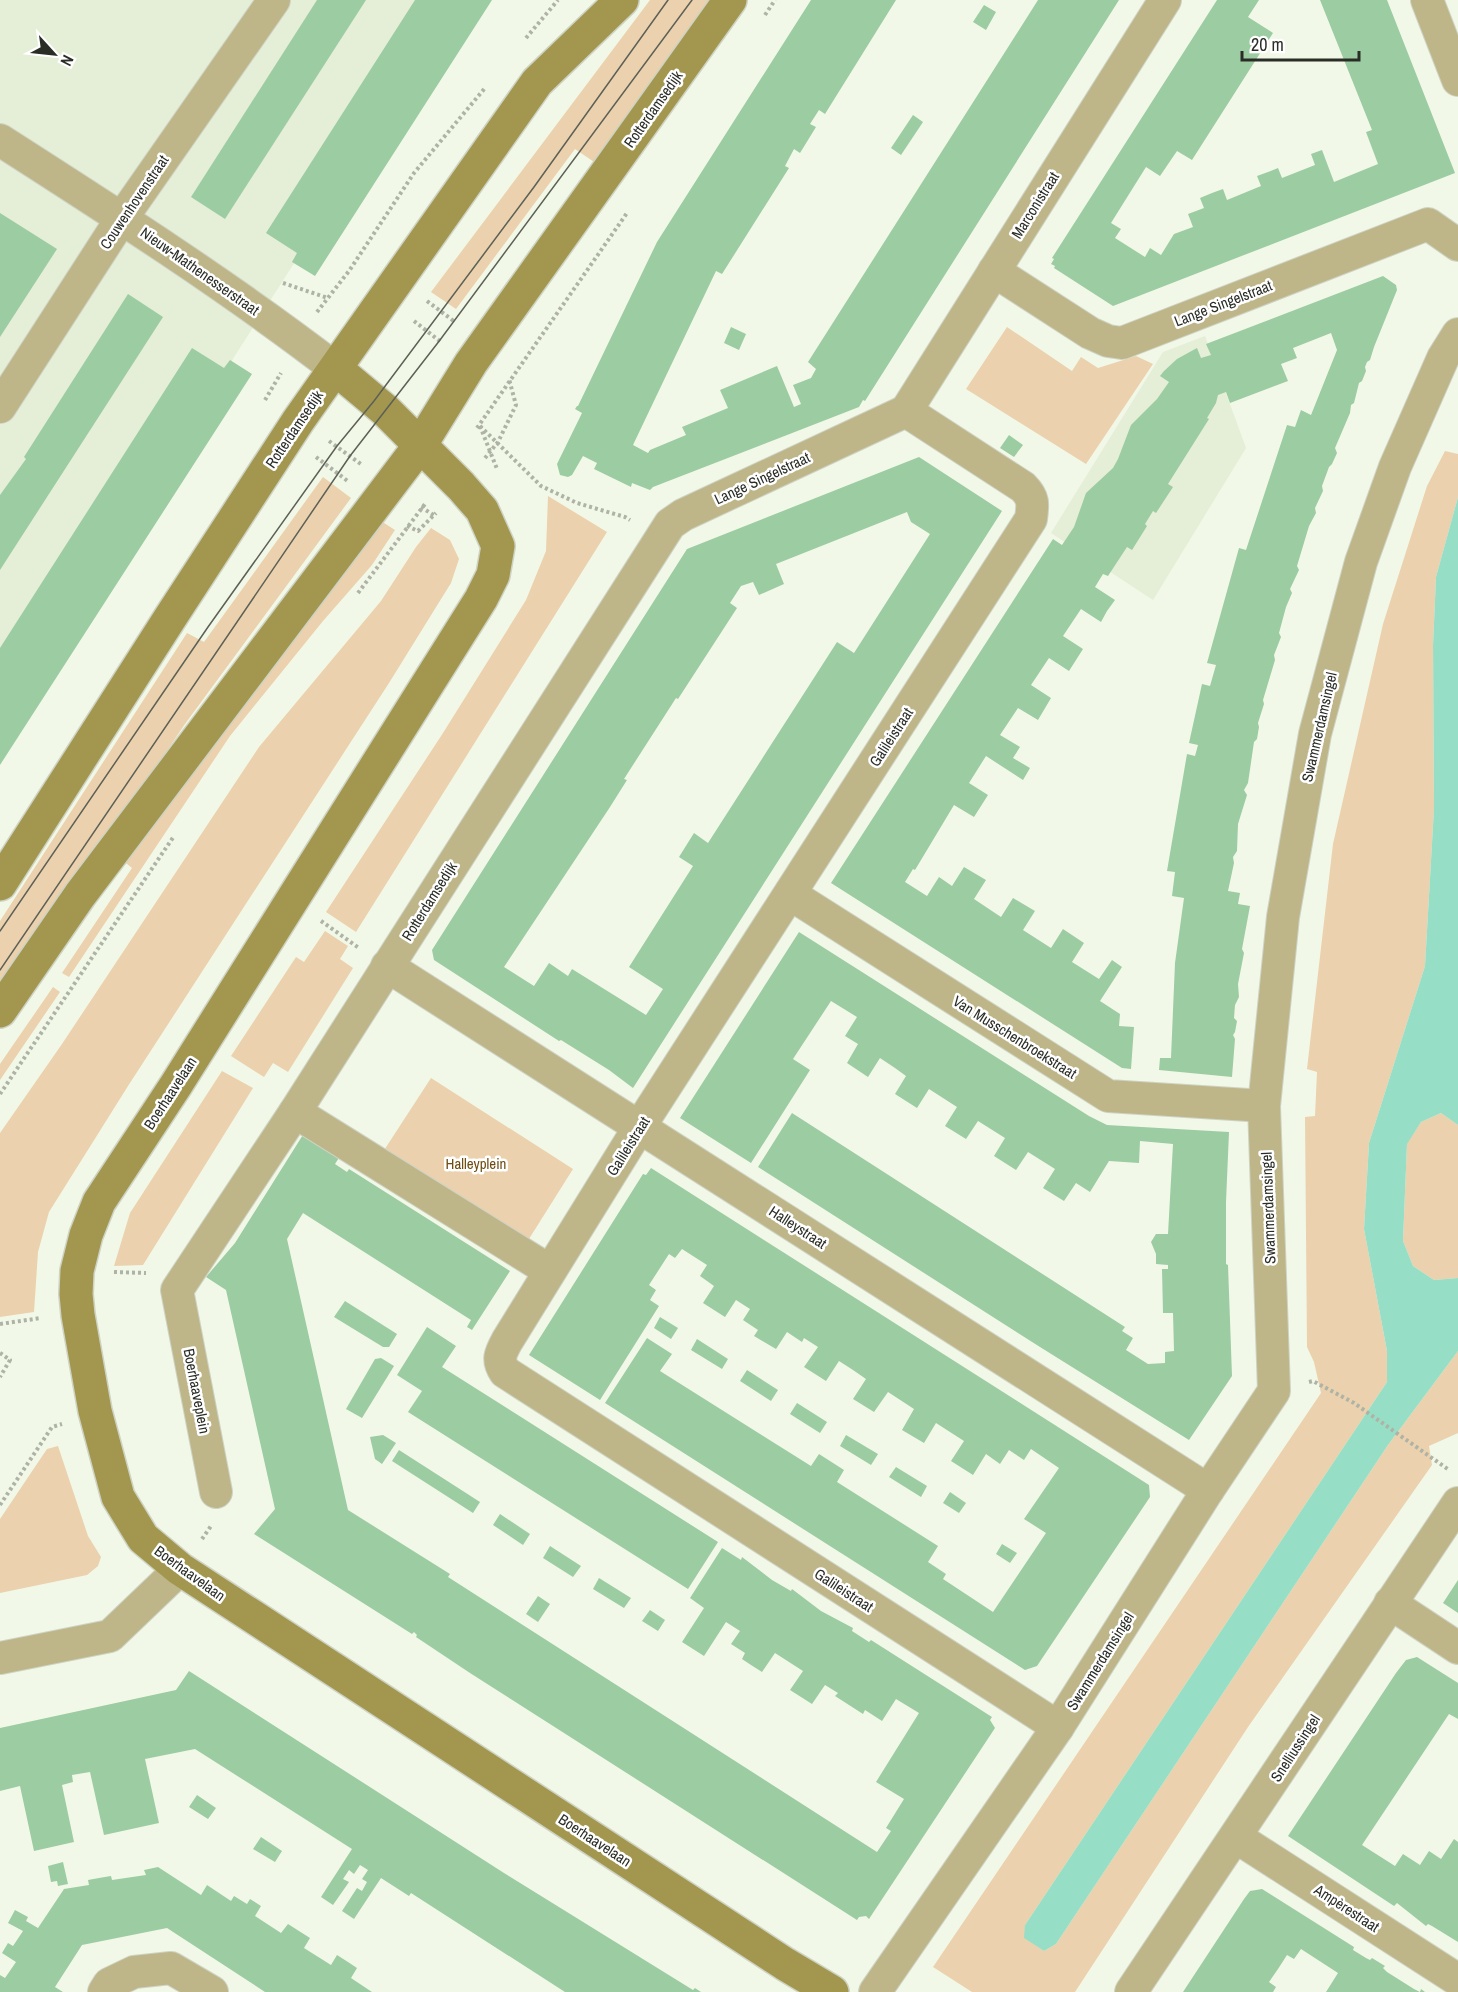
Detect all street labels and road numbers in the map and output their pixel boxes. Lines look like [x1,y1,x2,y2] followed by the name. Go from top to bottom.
[619,66,688,152] street label: Rotterdamsedijk
[95,150,174,253] street label: Couwenhovenstraat
[1006,167,1064,242] street label: Marconistraat
[136,222,264,320] street label: Nieuw-Mathenesserstraat
[1171,274,1276,331] street label: Lange Singelstraat
[260,385,328,472] street label: Rotterdamsedijk
[711,446,814,509] street label: Lange Singelstraat
[1296,670,1342,784] street label: Swammerdamsingel
[864,703,918,771] street label: Galileistraat
[396,857,462,945] street label: Rotterdamsedijk
[949,990,1081,1084] street label: Van Musschenbroekstraat
[139,1053,201,1133] street label: Boerhaavelaan
[602,1112,655,1180] street label: Galileistraat
[1256,1152,1280,1264] street label: Swammerdamsingel
[765,1201,831,1254] street label: Halleystraat
[178,1347,216,1435] street label: Boerhaaveplein
[150,1540,230,1606] street label: Boerhaavelaan
[810,1563,878,1617] street label: Galileistraat
[1061,1608,1139,1714] street label: Swammerdamsingel
[1265,1710,1325,1786] street label: Snelliussingel
[555,1809,635,1871] street label: Boerhaavelaan
[1309,1879,1384,1937] street label: Ampèrestraat

